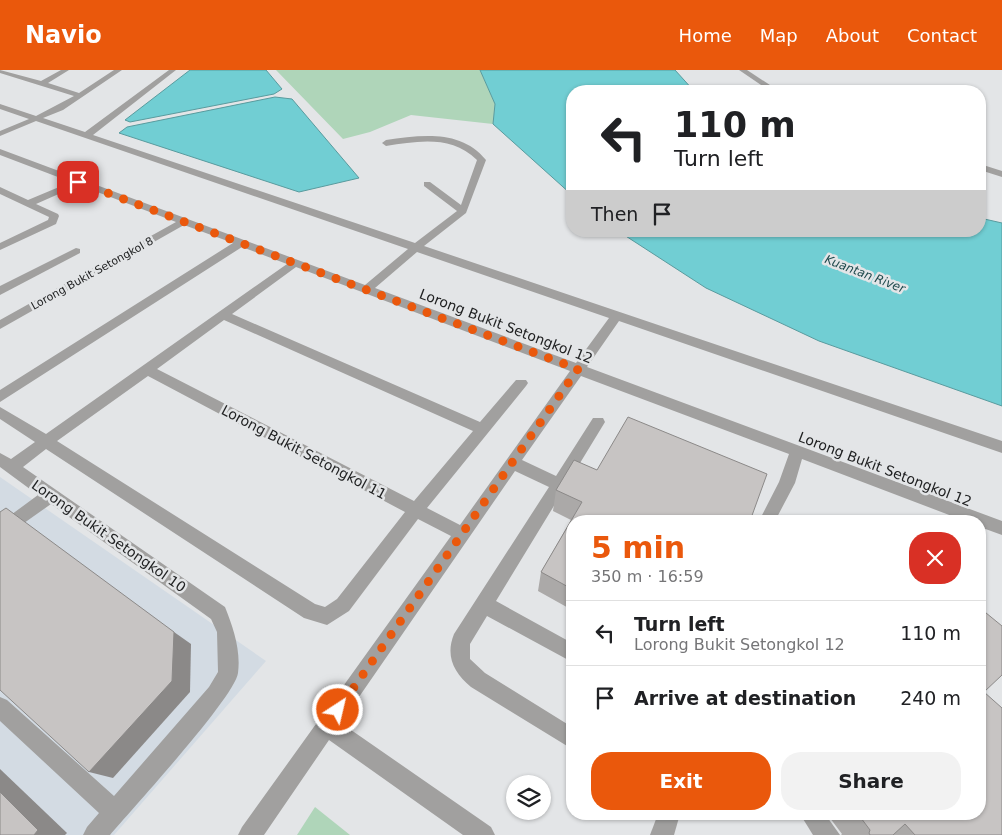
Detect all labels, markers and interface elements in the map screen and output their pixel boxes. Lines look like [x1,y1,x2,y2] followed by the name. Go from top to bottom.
[25,21,102,49] text: Navio
[679,25,732,46] text: Home
[760,25,798,46] text: Map
[826,25,879,46] text: About
[907,25,977,46] text: Contact
[591,105,656,170] icon: left
[674,105,796,145] text: 110 m
[674,146,763,171] text: Turn left
[57,161,99,203] pin
[64,168,92,196] icon: arrive
[648,200,676,228] icon: arrive
[591,203,638,225] text: Then
[29,234,156,313] street label: Lorong Bukit Setongkol 8
[823,252,908,296] water label: Kuantan River
[417,285,595,367] street label: Lorong Bukit Setongkol 12
[219,402,389,502] street label: Lorong Bukit Setongkol 11
[796,428,974,510] street label: Lorong Bukit Setongkol 12
[29,477,189,595] street label: Lorong Bukit Setongkol 10
[591,530,685,565] text: 5 min
[909,532,961,584] button: close
[591,567,704,586] text: 350 m · 16:59
[634,613,725,635] text: Turn left
[591,619,619,647] icon: left
[900,622,961,644] text: 110 m
[634,635,845,654] text: Lorong Bukit Setongkol 12
[311,683,363,735] position arrow
[591,684,619,712] icon: arrive
[634,687,856,709] text: Arrive at destination
[900,687,961,709] text: 240 m
[591,752,771,810] button: Exit
[781,752,961,810] button: Share
[506,775,551,820] map controls
[506,775,551,820] button: layers

